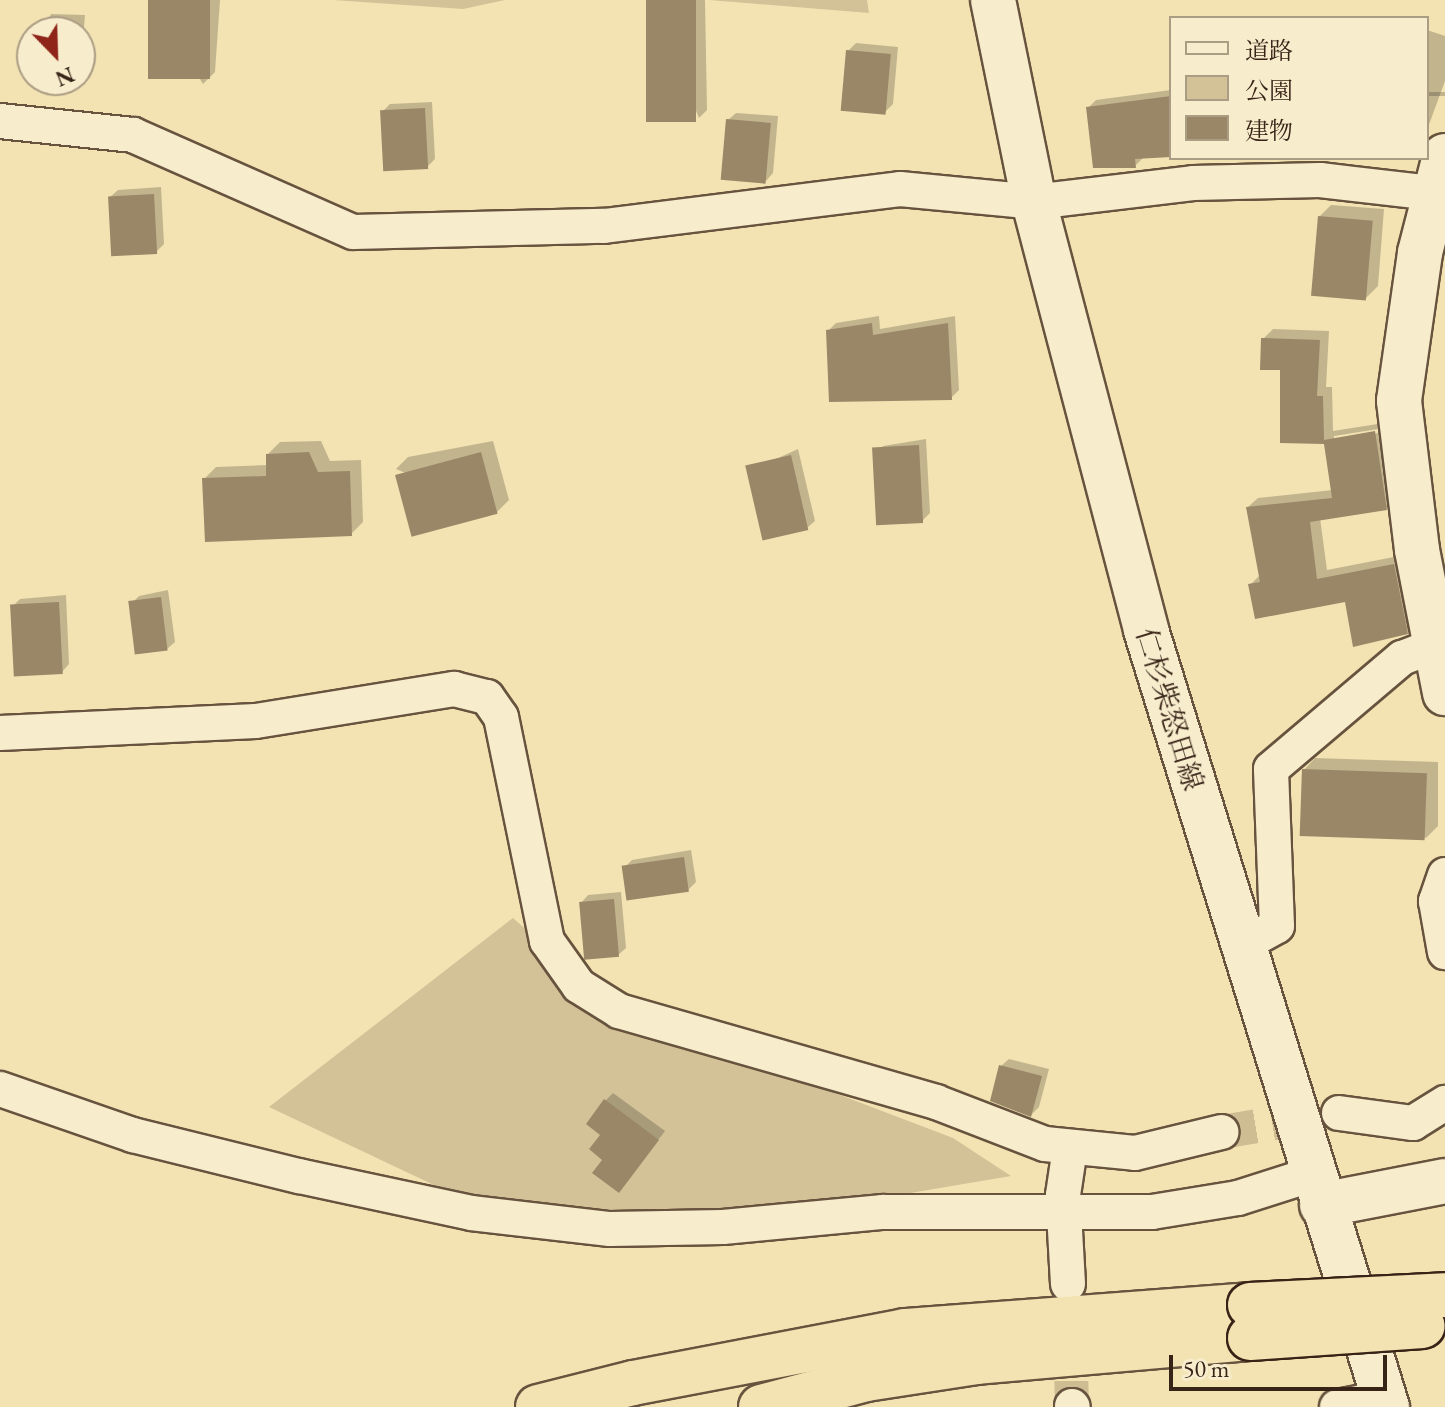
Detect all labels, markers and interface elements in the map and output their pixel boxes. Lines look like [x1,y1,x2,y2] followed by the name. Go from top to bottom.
[16,16,96,96] north arrow
[1169,16,1429,160] legend
[1245,35,1293,66] text: 道路
[51,60,79,94] text: N
[1245,75,1293,106] text: 公園
[1245,115,1293,146] text: 建物
[1129,624,1211,794] street label: 仁杉柴怒田線
[1173,1339,1391,1389] scale bar
[1183,1353,1230,1384] text: 50 m

